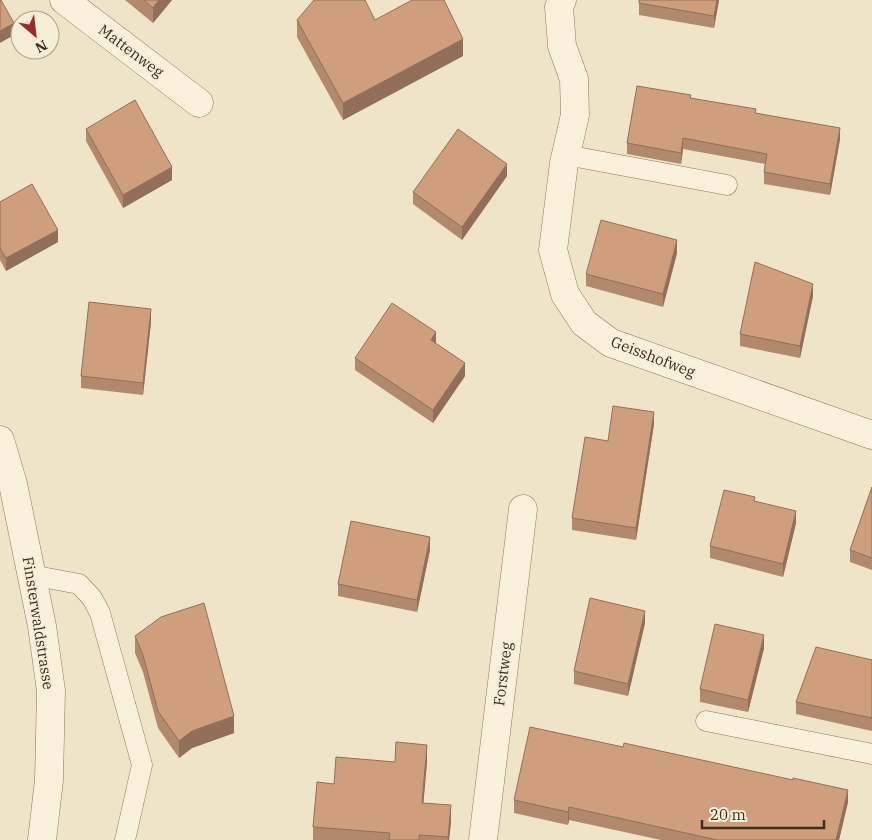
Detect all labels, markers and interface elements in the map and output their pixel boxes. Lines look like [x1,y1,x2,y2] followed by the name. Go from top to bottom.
[10,10,60,60] north arrow
[95,20,168,81] street label: Mattenweg
[32,36,50,57] text: N
[608,332,698,381] street label: Geisshofweg
[19,555,58,691] street label: Finsterwaldstrasse
[489,641,516,707] street label: Forstweg
[702,798,824,830] scale bar
[710,805,746,824] text: 20 m

